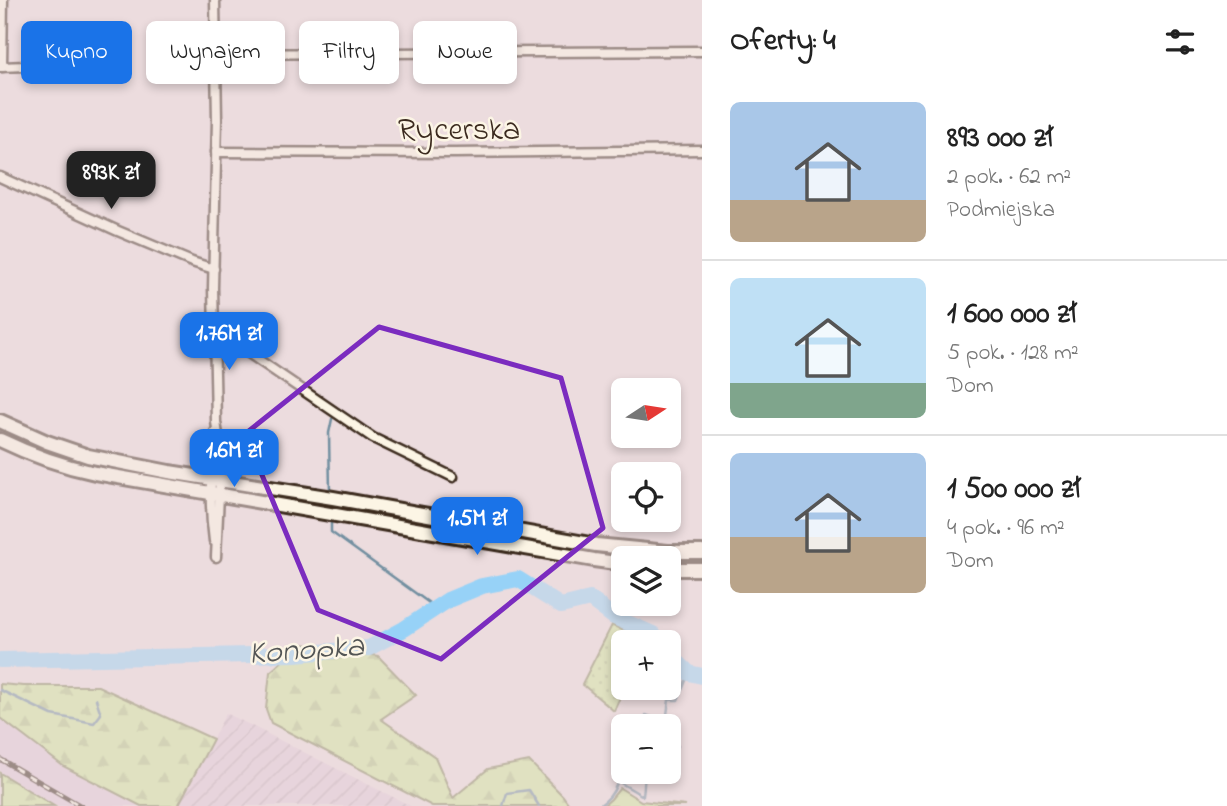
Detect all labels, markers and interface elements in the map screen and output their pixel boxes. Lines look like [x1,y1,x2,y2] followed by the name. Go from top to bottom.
[730,20,836,64] text: Oferty: 4
[21,21,132,84] chip: Kupno
[146,21,285,84] chip: Wynajem
[299,21,399,84] chip: Filtry
[413,21,517,84] chip: Nowe
[1161,23,1199,61] icon: filters
[398,108,520,155] street label: Rycerska
[947,117,1053,161] text: 893 000 zł
[786,130,870,214] icon: home
[46,152,176,211] pin: 893K zł
[83,157,139,190] text: 893K zł
[947,161,1071,194] text: 2 pok. · 62 m²
[947,194,1055,227] text: Podmiejska
[947,293,1076,337] text: 1 600 000 zł
[786,306,870,390] icon: home
[157,312,301,372] pin: 1.76M zł
[196,318,262,351] text: 1.76M zł
[947,337,1079,370] text: 5 pok. · 128 m²
[947,370,994,403] text: Dom
[611,378,681,448] north arrow
[611,378,681,784] map controls
[169,430,299,489] pin: 1.6M zł
[206,435,262,468] text: 1.6M zł
[611,462,681,532] button: locate
[947,468,1080,512] text: 1 500 000 zł
[786,481,870,565] icon: home
[412,498,542,557] pin: 1.5M zł
[447,503,507,536] text: 1.5M zł
[947,512,1065,545] text: 4 pok. · 96 m²
[947,545,994,578] text: Dom
[611,546,681,616] button: layers
[247,623,367,679] water label: Konopka
[611,630,681,700] button: +
[611,714,681,784] button: −

